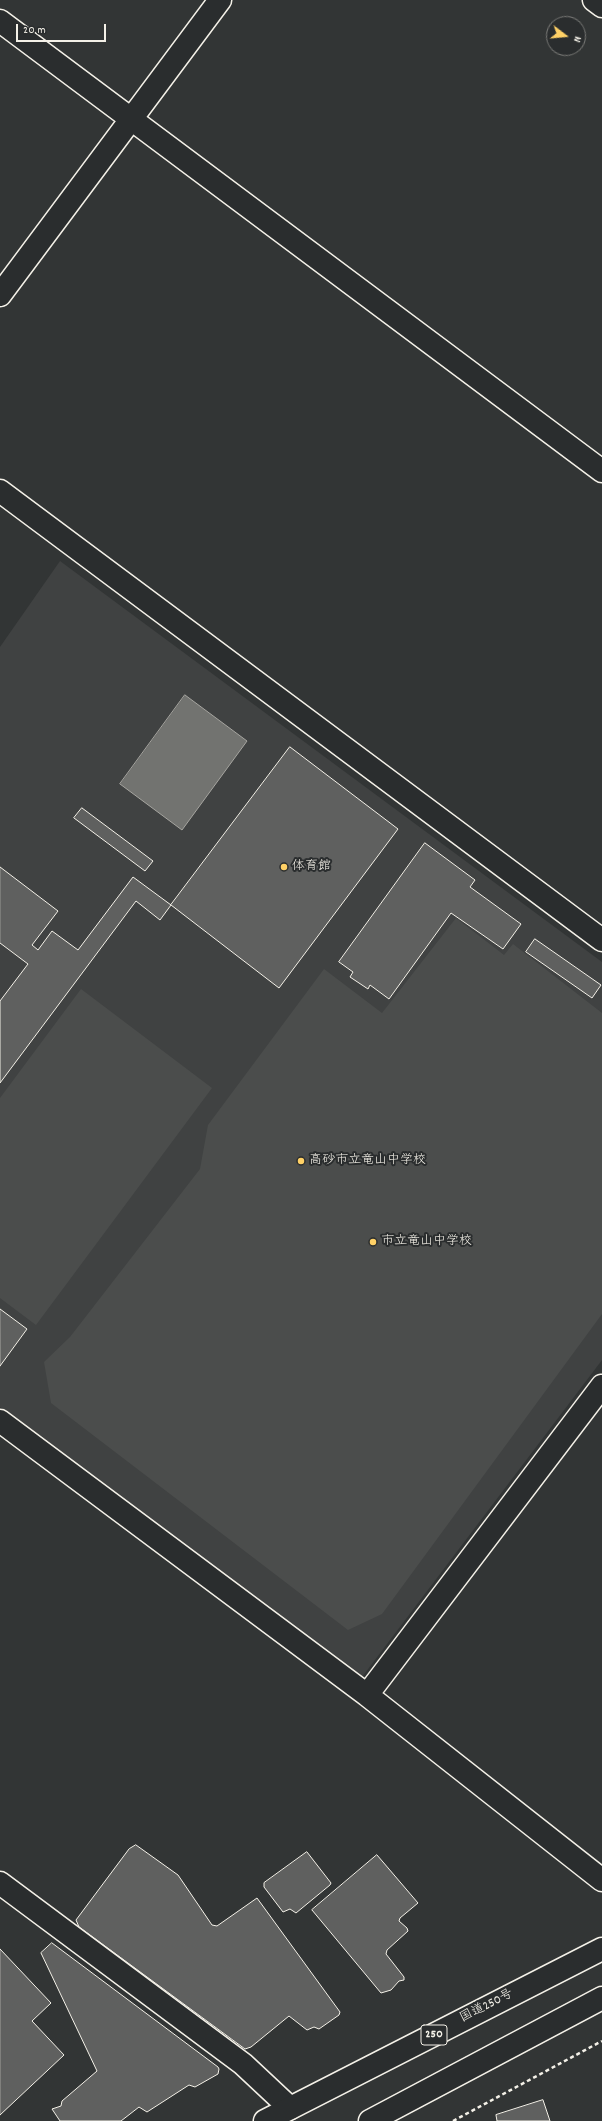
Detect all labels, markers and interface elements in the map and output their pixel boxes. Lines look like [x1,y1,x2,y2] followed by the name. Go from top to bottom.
[18,16,108,42] scale bar
[546,16,586,56] north arrow
[23,22,46,39] text: 20 m
[568,34,585,44] text: N
[292,859,331,875] place label: 体育館
[279,862,289,872] marker: 体育館
[309,1153,426,1169] place label: 高砂市立竜山中学校
[296,1156,306,1166] marker: 高砂市立竜山中学校
[381,1234,472,1250] place label: 市立竜山中学校
[368,1237,378,1247] marker: 市立竜山中学校
[458,1987,516,2027] street label: 国道250号
[421,2025,447,2045] road number: 250

